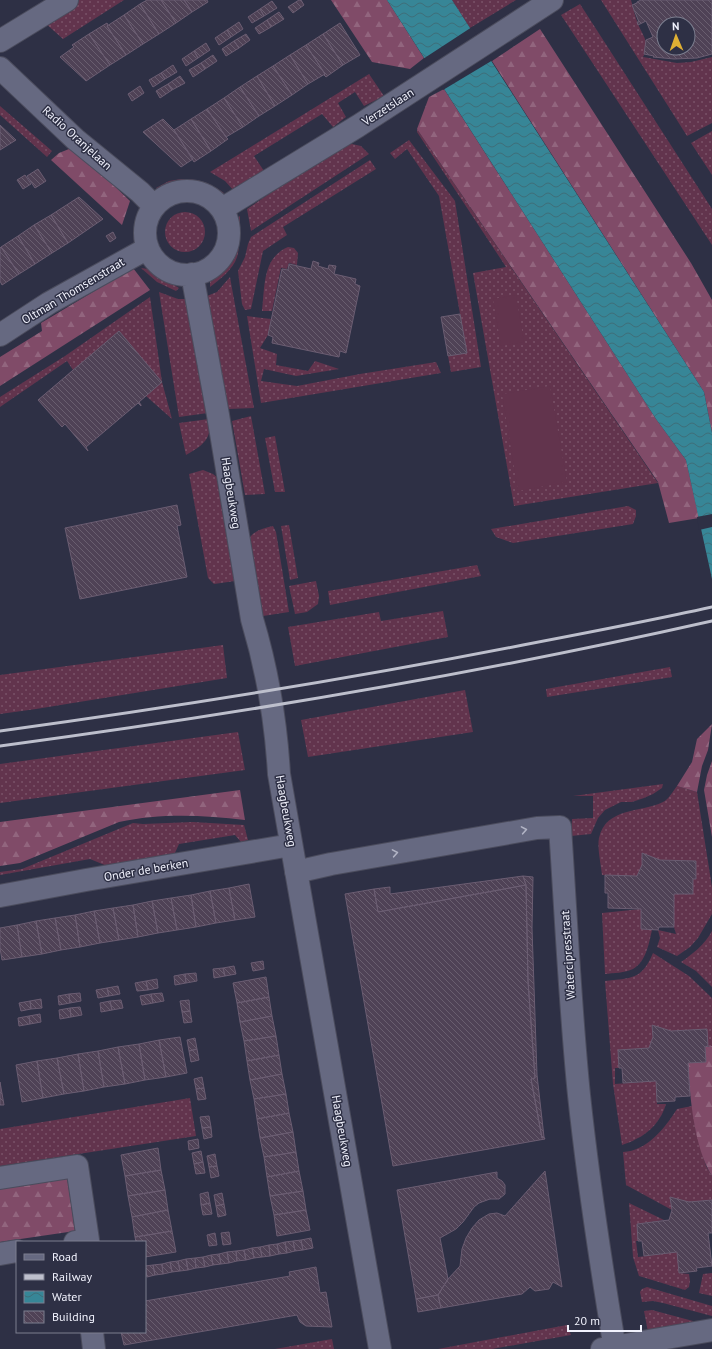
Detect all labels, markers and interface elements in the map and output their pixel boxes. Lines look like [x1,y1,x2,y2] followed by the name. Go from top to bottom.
[656,16,696,56] north arrow
[672,19,680,33] text: N
[358,84,416,129] street label: Verzetslaan
[39,102,115,173] street label: Radio Oranjelaan
[19,254,127,327] street label: Oltman Thomsenstraat
[218,456,245,530] street label: Haagbeukweg
[273,774,300,848] street label: Haagbeukweg
[520,826,527,835] one-way arrow
[392,849,399,857] one-way arrow
[103,855,189,884] street label: Onder de berken
[557,910,578,1000] street label: Watercipresstraat
[329,1094,356,1168] street label: Haagbeukweg
[16,1241,146,1333] legend
[52,1249,77,1264] text: Road
[52,1269,92,1284] text: Railway
[52,1289,82,1304] text: Water
[568,1307,641,1333] scale bar
[52,1309,95,1324] text: Building
[574,1313,600,1328] text: 20 m

